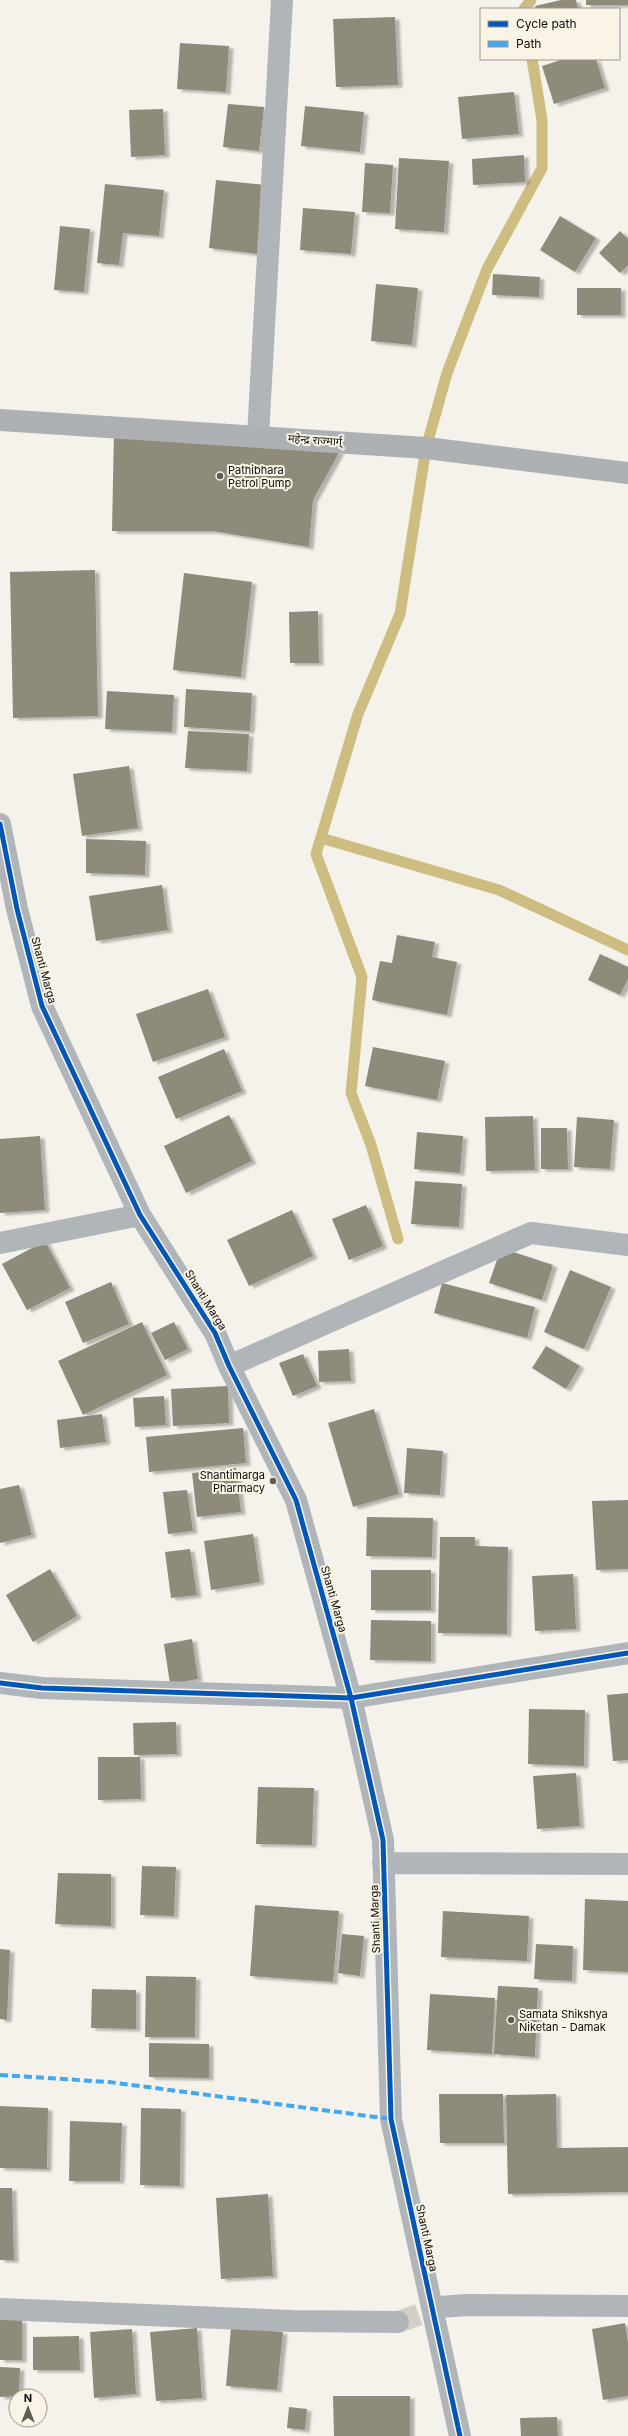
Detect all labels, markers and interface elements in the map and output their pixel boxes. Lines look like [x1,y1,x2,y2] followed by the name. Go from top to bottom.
[480,8,620,60] legend
[516,16,577,31] text: Cycle path
[516,36,541,51] text: Path
[288,431,344,449] street label: महेन्द्र राज्मार्ग्
[228,463,291,490] place label: Pathibhara Petrol Pump
[215,471,225,481] marker: Pathibhara Petrol Pump
[28,935,60,1005] street label: Shanti Marga
[182,1267,230,1333] street label: Shanti Marga
[200,1468,265,1495] place label: Shantimarga Pharmacy
[268,1476,278,1486] marker: Shantimarga Pharmacy
[318,1564,350,1634] street label: Shanti Marga
[367,1884,383,1954] street label: Shanti Marga
[519,2007,608,2034] place label: Samata Shikshya Niketan - Damak
[506,2015,516,2025] marker: Samata Shikshya Niketan - Damak
[413,2203,441,2273] street label: Shanti Marga
[8,2388,48,2428] north arrow
[24,2391,32,2405] text: N

